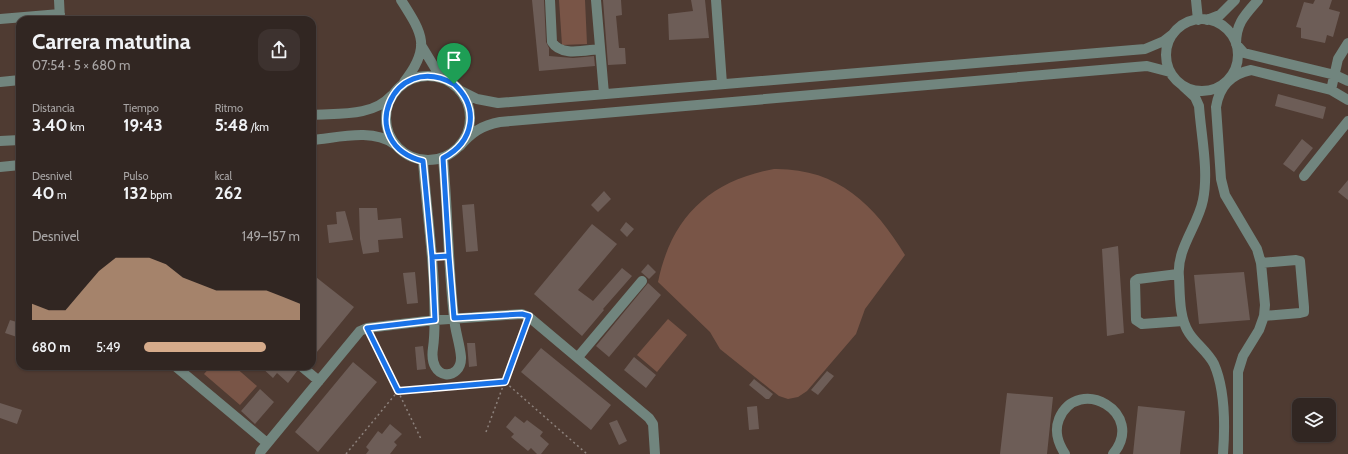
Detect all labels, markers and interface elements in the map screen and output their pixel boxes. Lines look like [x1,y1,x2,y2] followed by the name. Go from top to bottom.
[32,28,191,55] text: Carrera matutina
[258,29,300,71] button: share
[437,43,471,84] pin
[443,49,465,71] icon: arrive
[32,57,131,73] text: 07:54 · 5 × 680 m
[32,101,75,115] text: Distancia
[123,101,159,115] text: Tiempo
[215,101,243,115] text: Ritmo
[32,115,68,135] text: 3.40
[123,115,163,135] text: 19:43
[215,115,248,135] text: 5:48
[68,120,85,134] text: km
[248,120,269,134] text: /km
[32,169,72,183] text: Desnivel
[123,169,149,183] text: Pulso
[215,169,232,183] text: kcal
[32,183,55,203] text: 40
[123,183,148,203] text: 132
[215,183,242,203] text: 262
[55,188,67,202] text: m
[148,188,172,202] text: bpm
[32,228,79,244] text: Desnivel
[242,228,300,244] text: 149–157 m
[32,339,71,355] text: 680 m
[96,339,121,355] text: 5:49
[1292,398,1336,442] map controls
[1292,398,1336,442] button: layers

